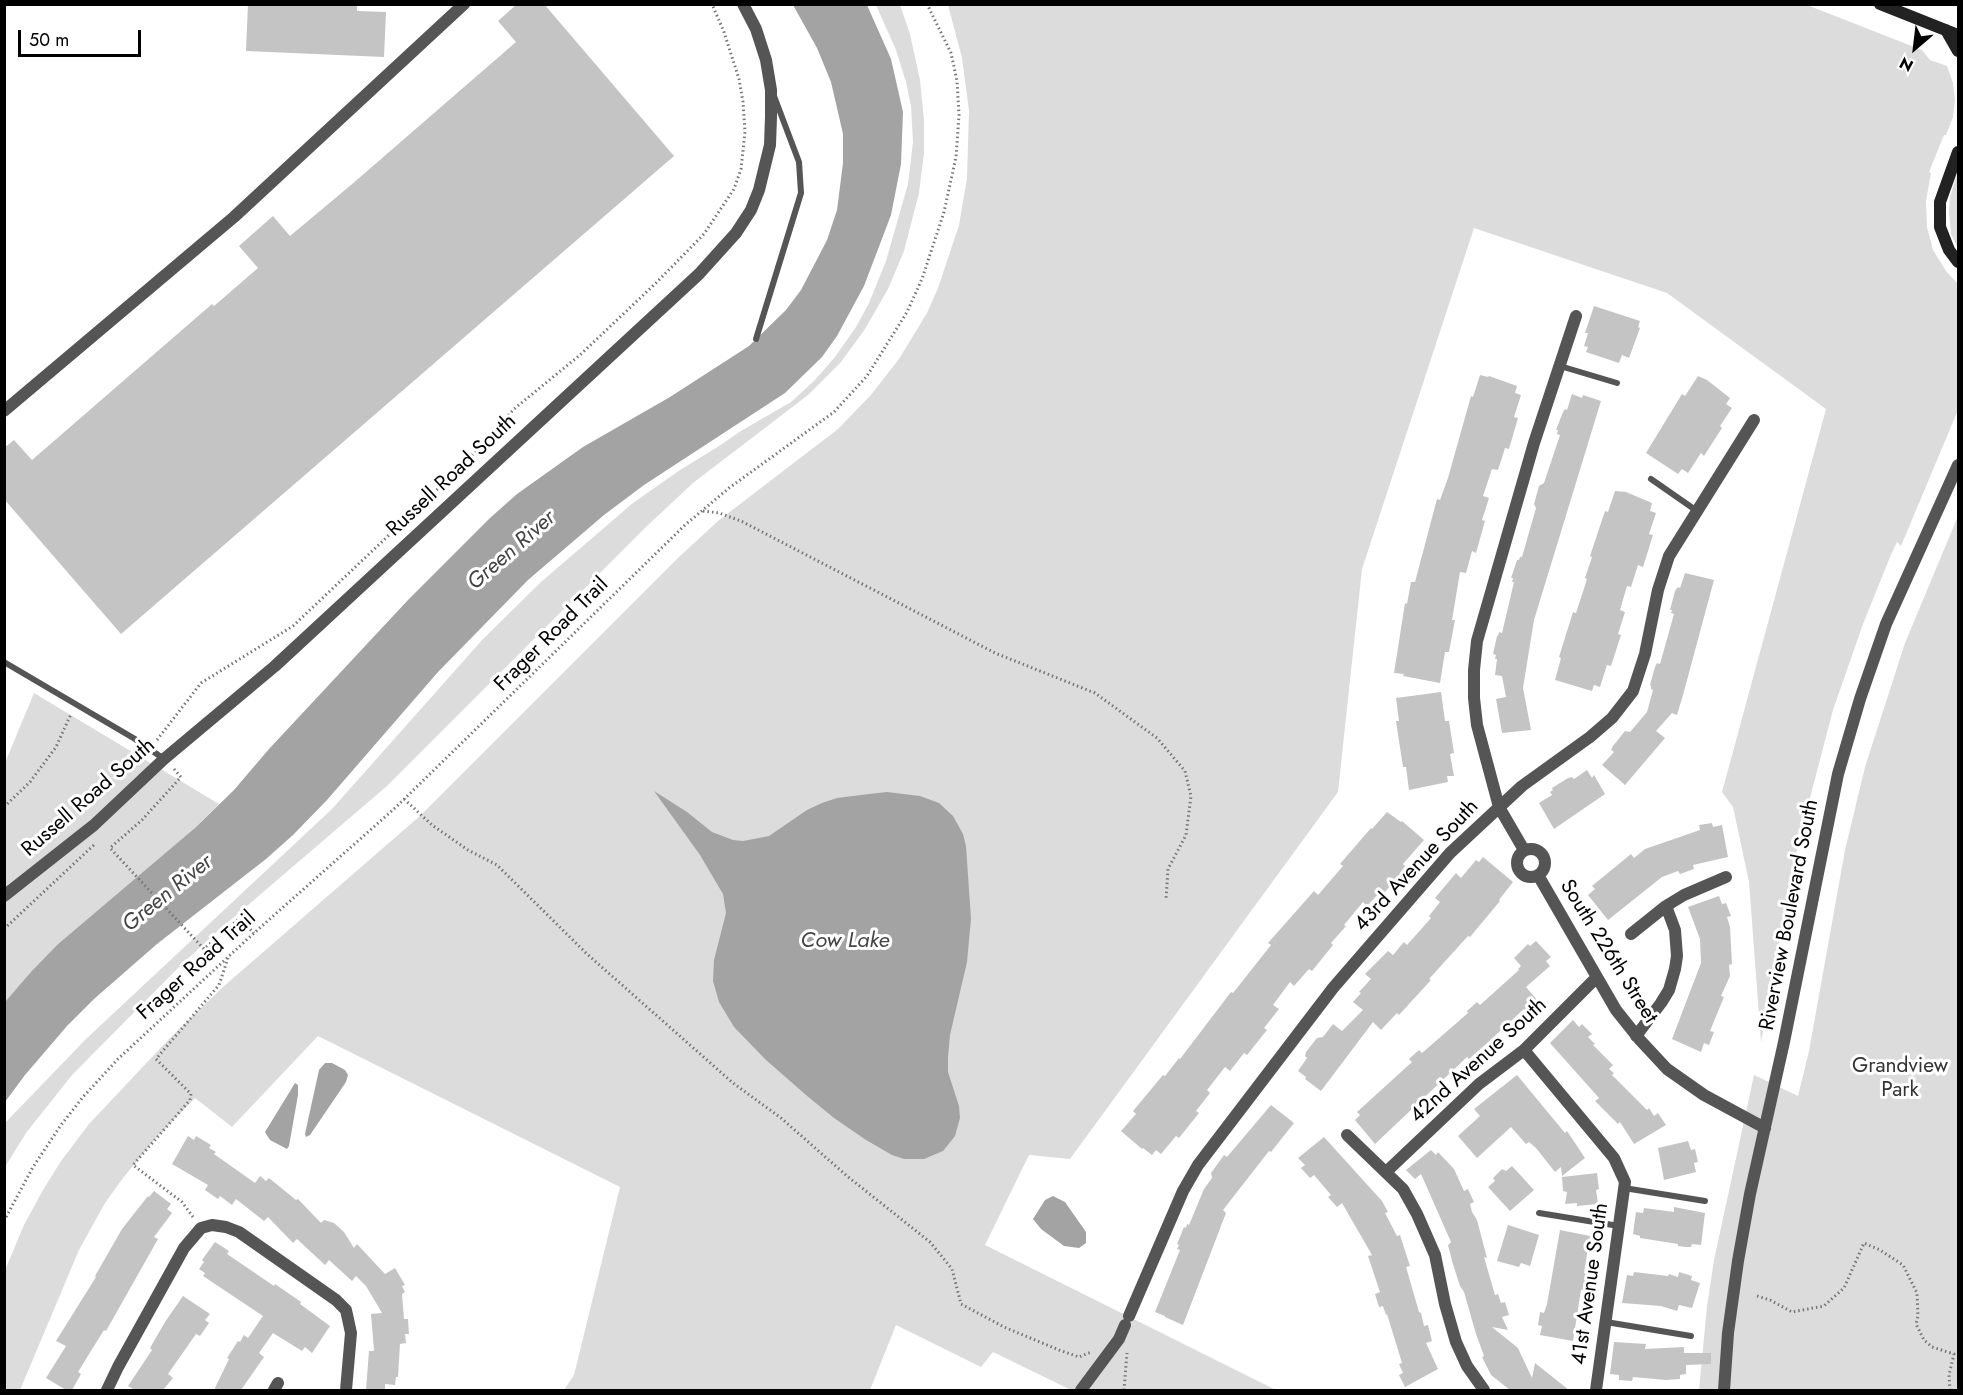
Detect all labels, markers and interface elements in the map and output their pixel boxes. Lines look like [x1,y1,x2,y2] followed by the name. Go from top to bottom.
[21,18,144,56] scale bar
[1885,18,1945,78] north arrow
[29,27,69,53] text: 50 m
[1895,51,1917,77] text: N
[382,409,522,543] street label: Russell Road South
[462,506,562,596] water label: Green River
[490,573,614,697] street label: Frager Road Trail
[17,733,161,863] street label: Russell Road South
[1349,795,1485,937] street label: 43rd Avenue South
[1755,797,1825,1033] street label: Riverview Boulevard South
[118,850,218,938] water label: Green River
[1554,875,1662,1029] street label: South 226th Street
[132,906,262,1026] street label: Frager Road Trail
[801,929,889,955] water label: Cow Lake
[1405,993,1553,1129] street label: 42nd Avenue South
[1852,1054,1948,1104] park label: Grandview Park
[1567,1201,1615,1367] street label: 41st Avenue South

